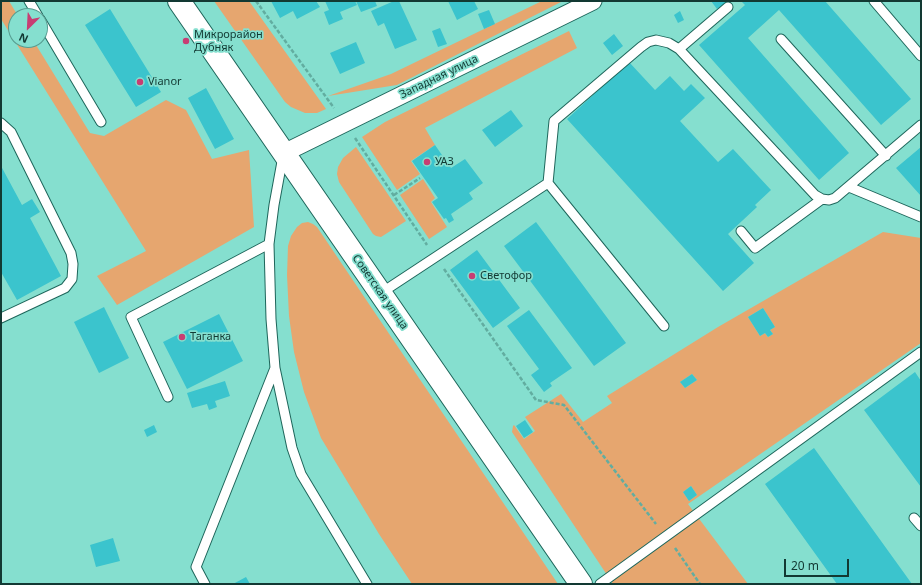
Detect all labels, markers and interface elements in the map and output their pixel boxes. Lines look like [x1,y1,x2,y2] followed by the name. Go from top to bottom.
[8,8,48,48] north arrow
[194,28,263,54] place label: Микрорайон Дубняк
[16,30,30,47] text: N
[181,36,191,46] marker: Микрорайон Дубняк
[398,52,480,102] street label: Западная улица
[148,75,182,89] place label: Vianor
[135,77,145,87] marker: Vianor
[435,155,454,169] place label: УАЗ
[422,157,432,167] marker: УАЗ
[349,252,411,332] street label: Советская улица
[480,269,532,283] place label: Светофор
[467,271,477,281] marker: Светофор
[190,330,231,344] place label: Таганка
[177,332,187,342] marker: Таганка
[786,551,851,577] scale bar
[791,557,819,574] text: 20 m

